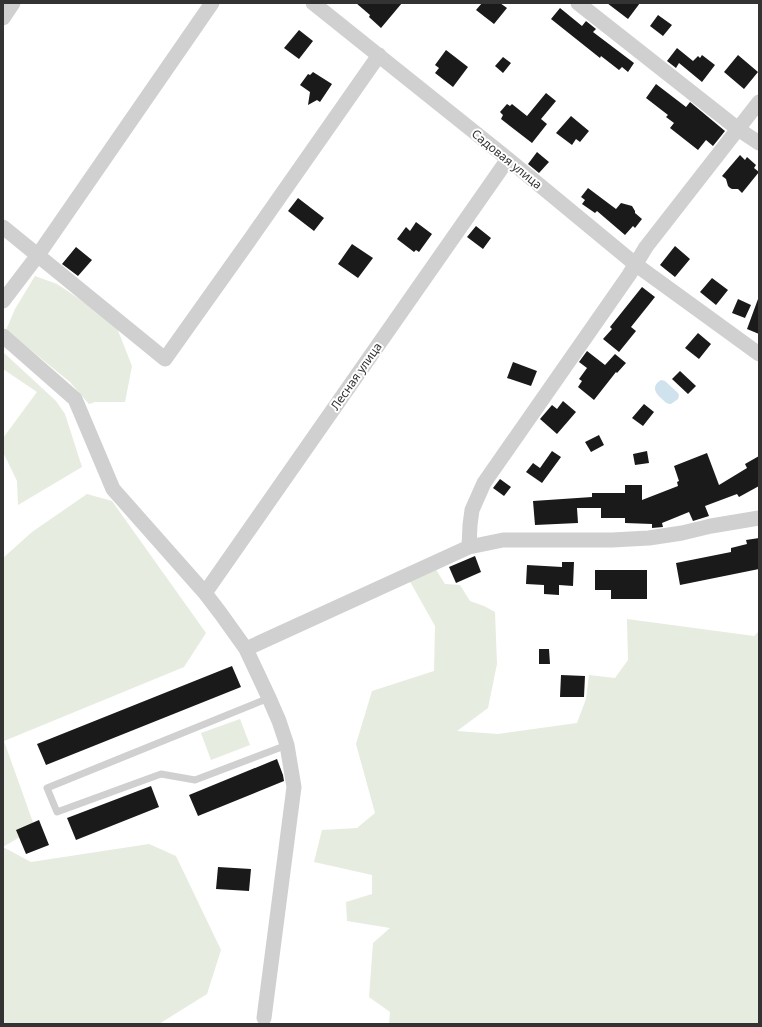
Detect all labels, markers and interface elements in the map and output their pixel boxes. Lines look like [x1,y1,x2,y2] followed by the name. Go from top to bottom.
[468,125,546,193] street label: Садовая улица
[326,339,386,413] street label: Лесная улица

